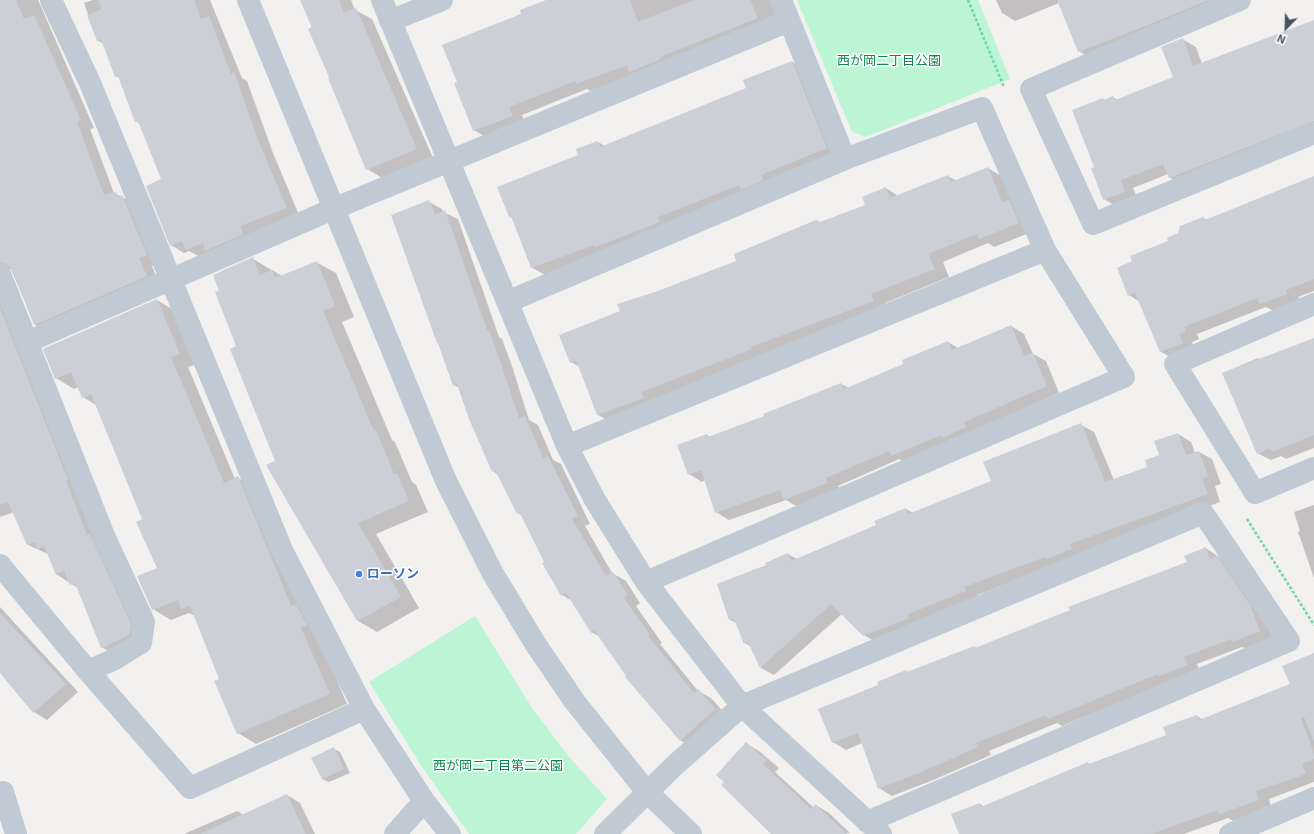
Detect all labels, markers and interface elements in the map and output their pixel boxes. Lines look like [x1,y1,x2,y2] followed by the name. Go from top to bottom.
[1266,8,1306,48] north arrow
[1275,32,1287,47] text: N
[837,53,941,69] park label: 西が岡二丁目公園
[367,566,419,582] place label: ローソン
[354,569,364,579] marker: ローソン
[433,758,563,774] park label: 西が岡二丁目第二公園

